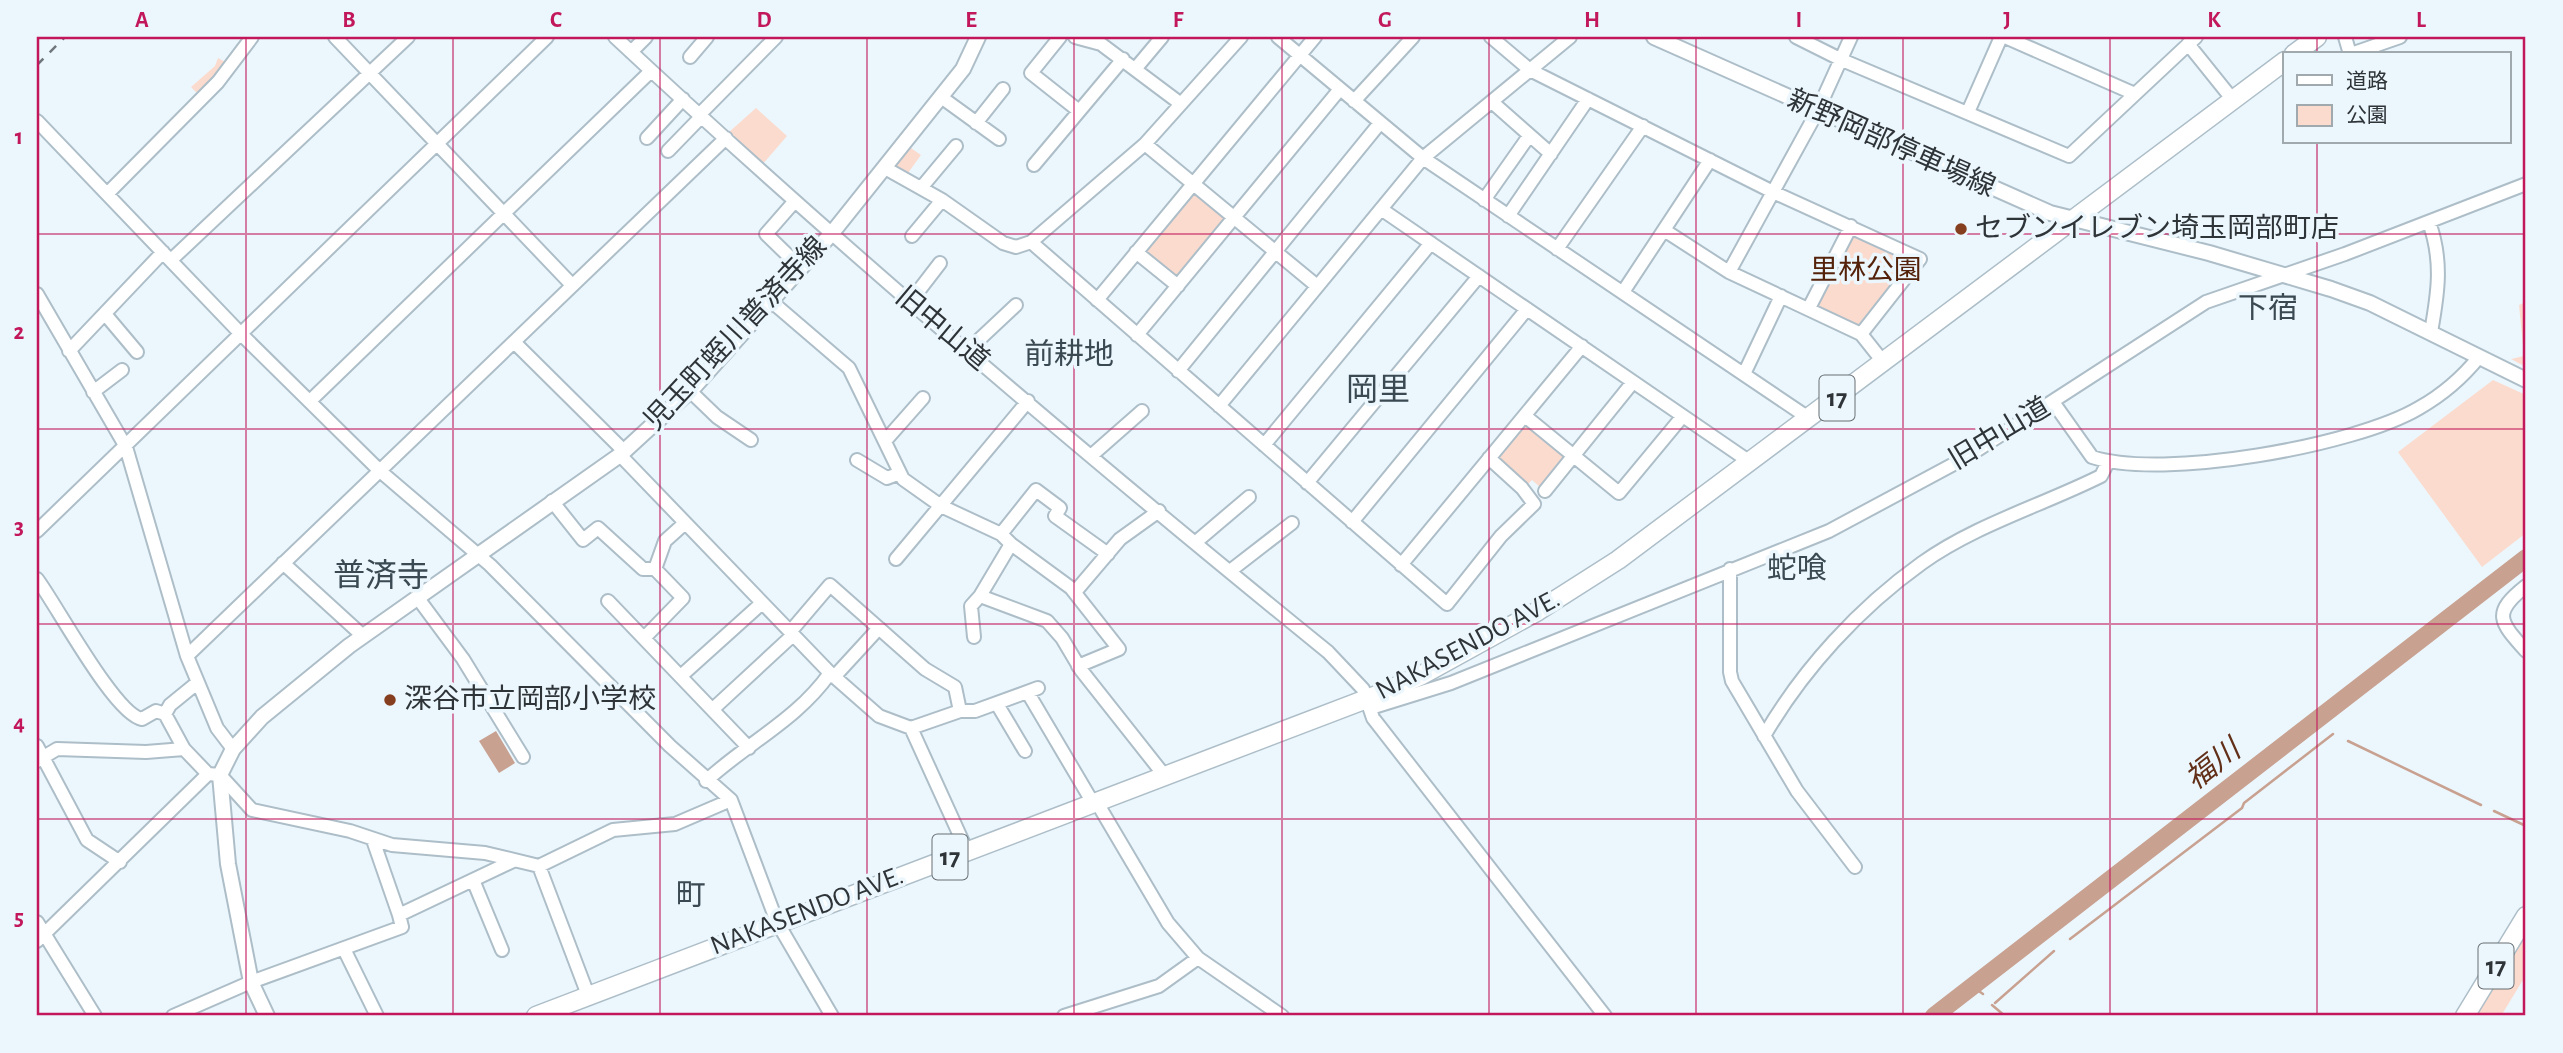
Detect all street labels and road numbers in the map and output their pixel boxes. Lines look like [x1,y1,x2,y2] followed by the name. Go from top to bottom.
[1783,84,2000,202] street label: 新野岡部停車場線
[638,231,832,436] street label: 児玉町蛭川普済寺線
[890,281,995,376] street label: 旧中山道
[1820,376,1854,420] road number: 17
[1944,391,2055,475] street label: 旧中山道
[1371,585,1565,705] street label: NAKASENDO AVE.
[932,834,968,880] road number: 17
[707,861,907,961] street label: NAKASENDO AVE.
[2478,944,2514,988] road number: 17

